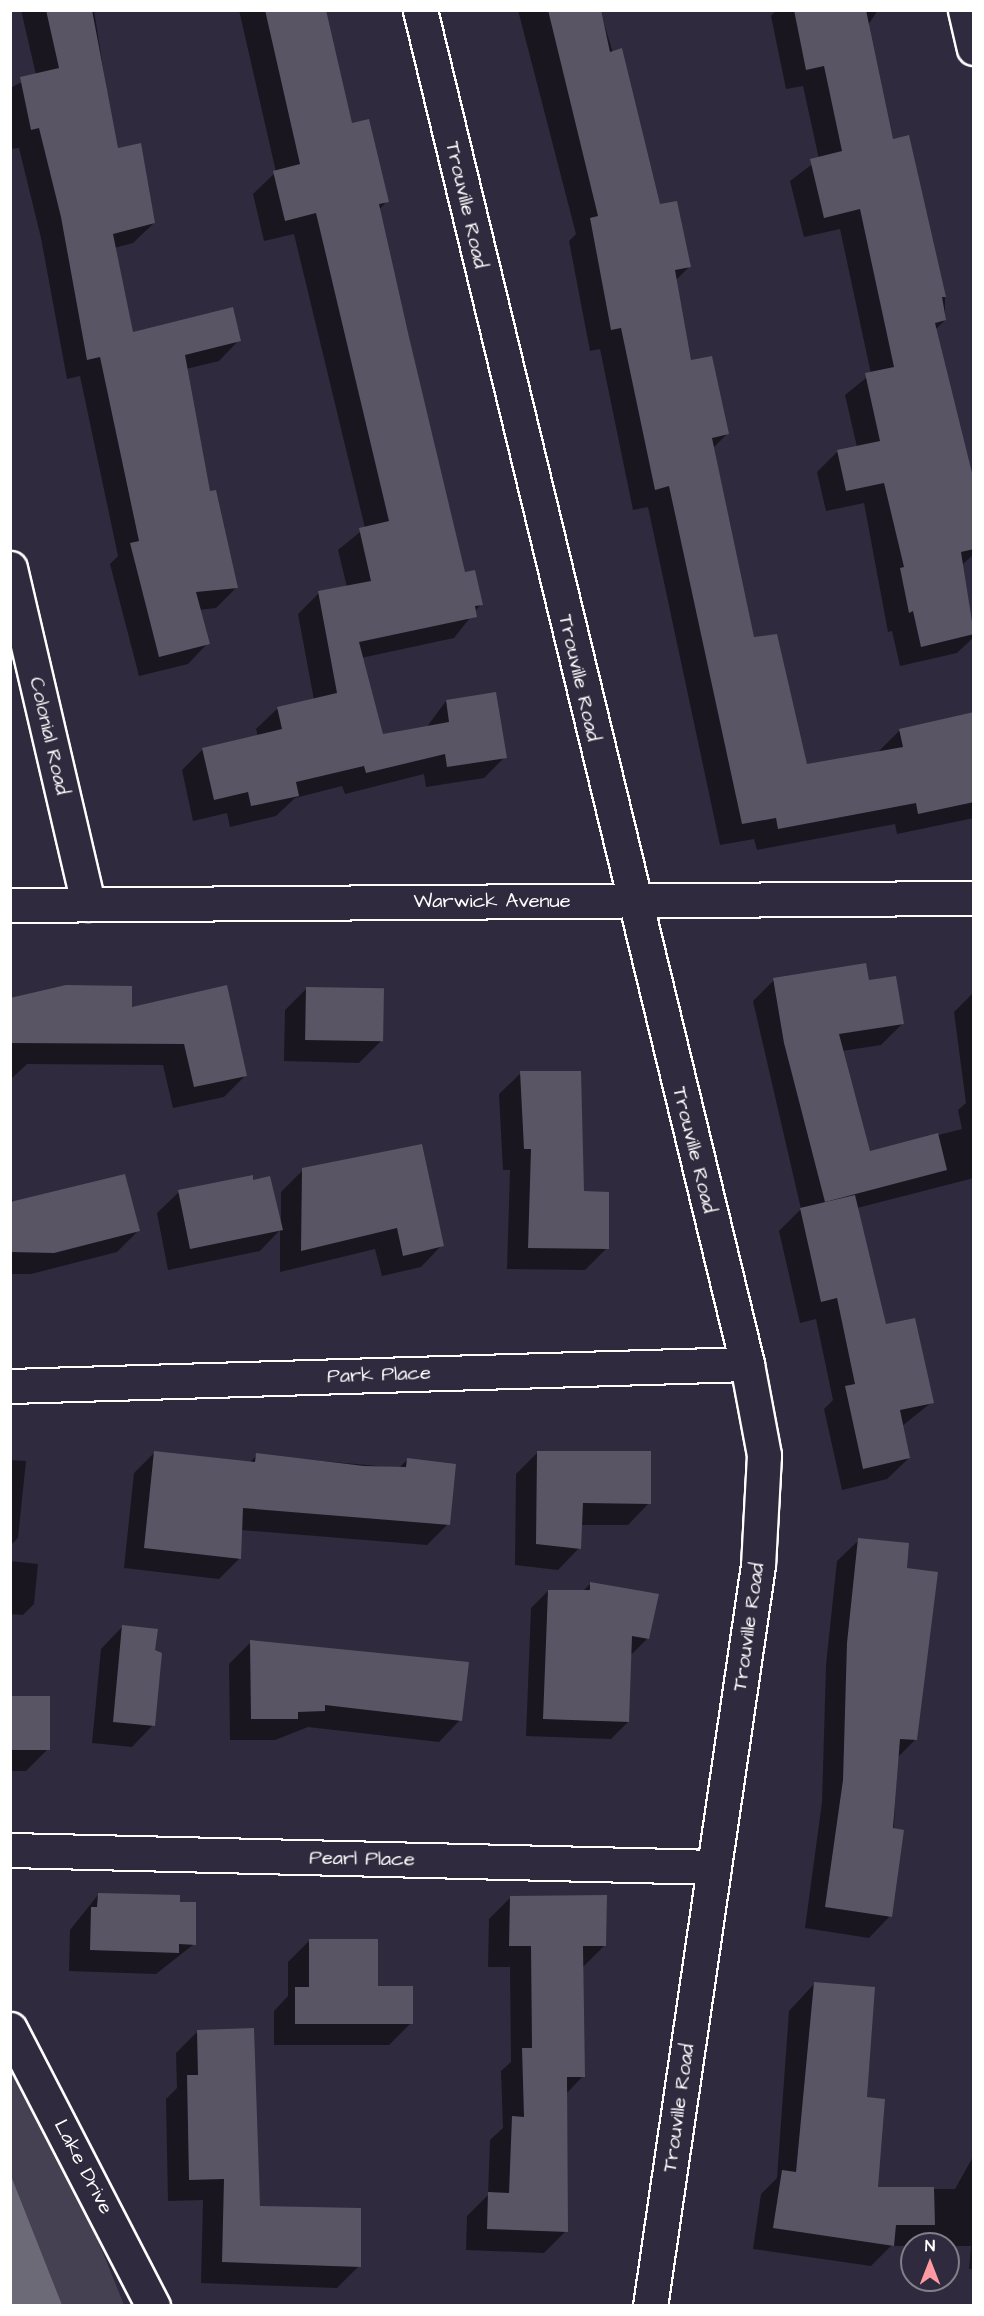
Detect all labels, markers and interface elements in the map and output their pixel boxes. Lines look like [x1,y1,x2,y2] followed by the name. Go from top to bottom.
[440,139,492,271] street label: Trouville Road
[553,612,605,744] street label: Trouville Road
[24,675,74,797] street label: Colonial Road
[413,889,571,913] street label: Warwick Avenue
[667,1084,721,1216] street label: Trouville Road
[327,1361,431,1389] street label: Park Place
[728,1561,770,1693] street label: Trouville Road
[309,1846,415,1872] street label: Pearl Place
[658,2042,700,2174] street label: Trouville Road
[48,2116,118,2218] street label: Lake Drive
[900,2232,960,2292] north arrow
[925,2235,935,2257] text: N

